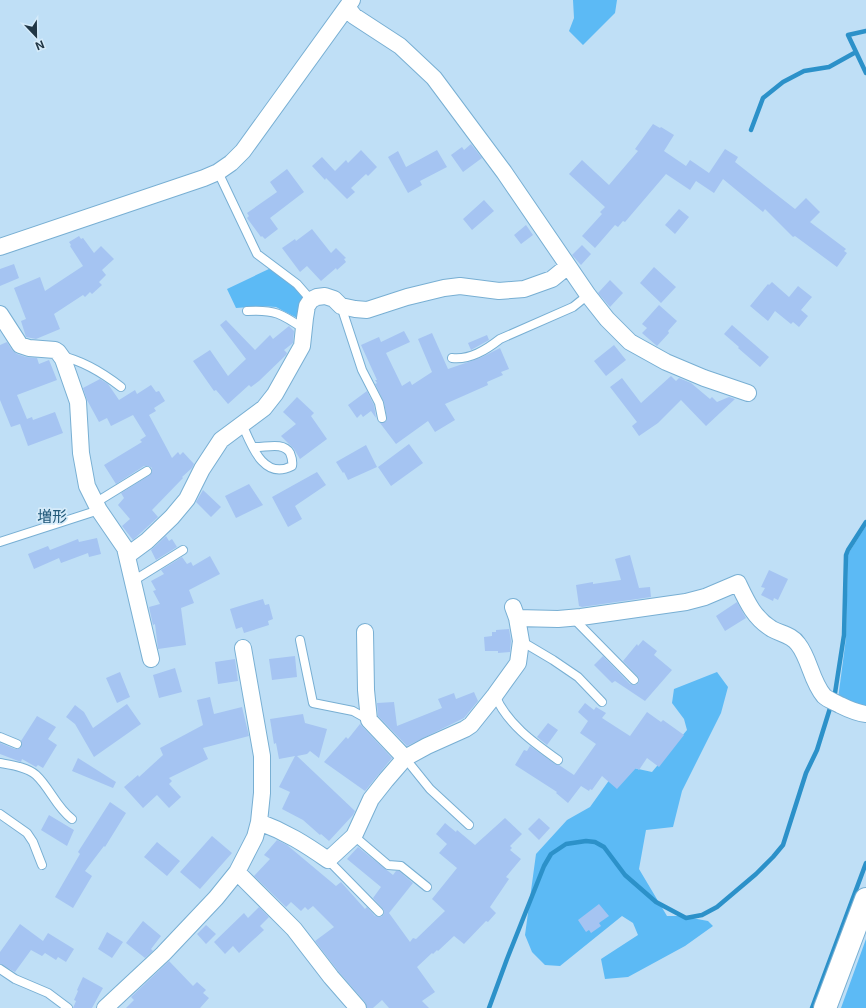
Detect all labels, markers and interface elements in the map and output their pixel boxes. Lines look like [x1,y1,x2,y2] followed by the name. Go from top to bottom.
[16,16,56,56] north arrow
[33,37,46,53] text: N
[37,507,67,526] district label: 増形

